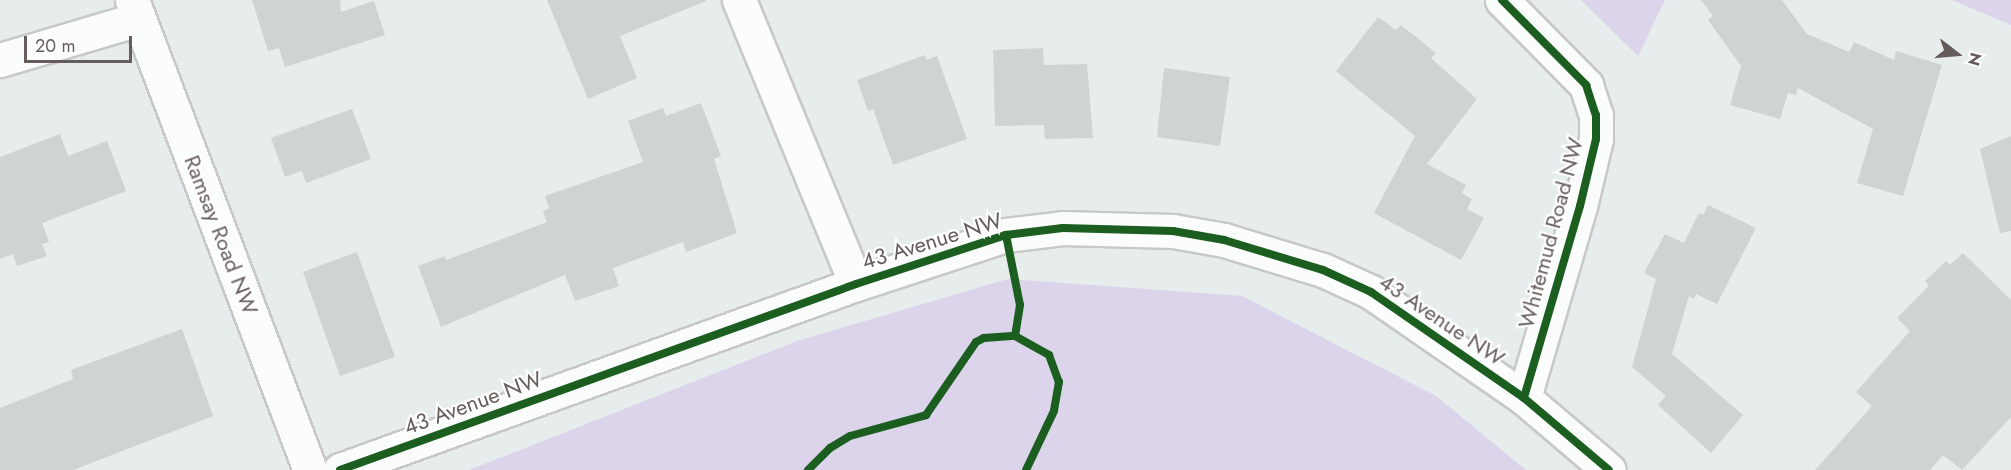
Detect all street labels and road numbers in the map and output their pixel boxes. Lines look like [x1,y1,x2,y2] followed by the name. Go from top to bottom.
[1513,135,1589,331] street label: Whitemud Road NW
[178,152,264,318] street label: Ramsay Road NW
[859,207,1005,275] street label: 43 Avenue NW
[1374,268,1510,372] street label: 43 Avenue NW
[400,366,546,440] street label: 43 Avenue NW

